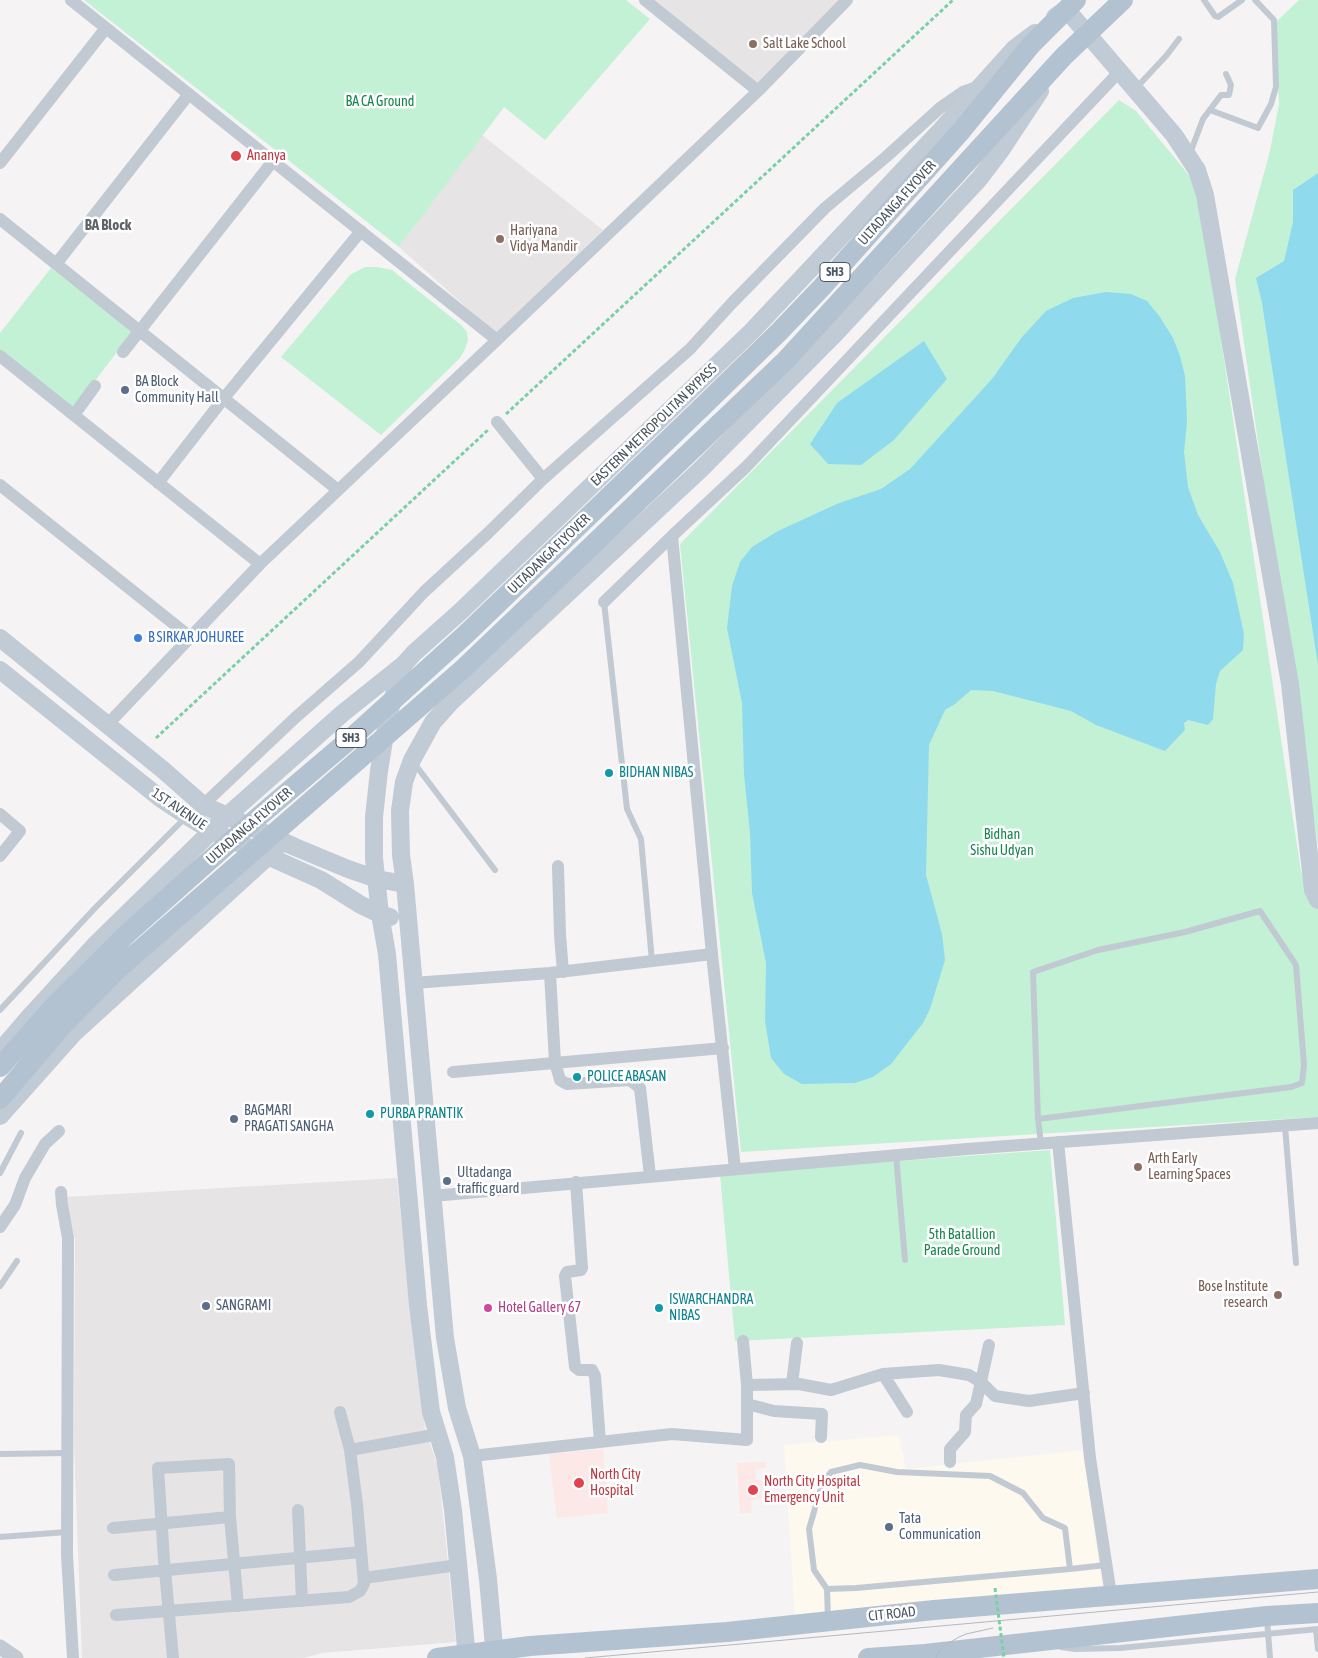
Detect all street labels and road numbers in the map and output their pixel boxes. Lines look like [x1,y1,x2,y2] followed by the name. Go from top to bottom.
[855,157,939,249] street label: ULTADANGA FLYOVER
[820,262,850,282] road number: SH3
[587,360,721,490] street label: EASTERN METROPOLITAN BYPASS
[504,511,594,597] street label: ULTADANGA FLYOVER
[336,728,366,748] road number: SH3
[203,784,295,868] street label: ULTADANGA FLYOVER
[148,785,210,833] street label: 1ST AVENUE
[867,1603,917,1625] street label: CIT ROAD

